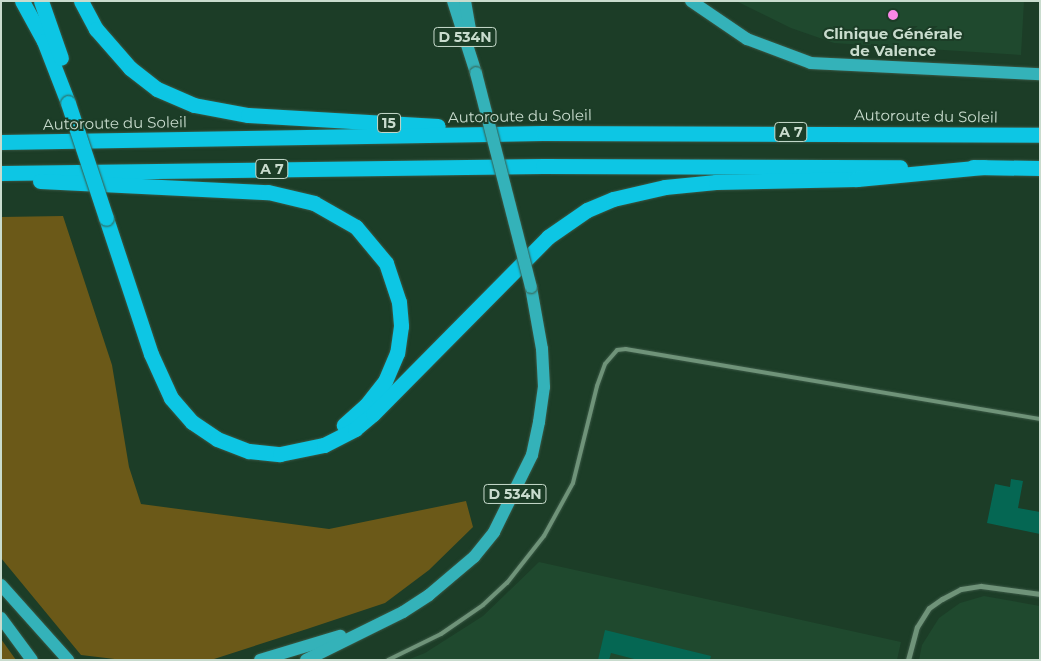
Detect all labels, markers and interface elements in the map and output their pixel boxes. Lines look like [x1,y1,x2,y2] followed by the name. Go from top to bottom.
[886,8,900,22] marker: Clinique Générale de Valence
[823,24,963,59] place label: Clinique Générale de Valence
[432,26,498,48] road number: D 534N
[448,106,592,126] street label: Autoroute du Soleil
[854,106,998,126] street label: Autoroute du Soleil
[376,112,402,134] road number: 15
[43,113,187,133] street label: Autoroute du Soleil
[774,120,808,144] road number: A 7
[254,157,290,180] road number: A 7
[482,482,548,506] road number: D 534N

